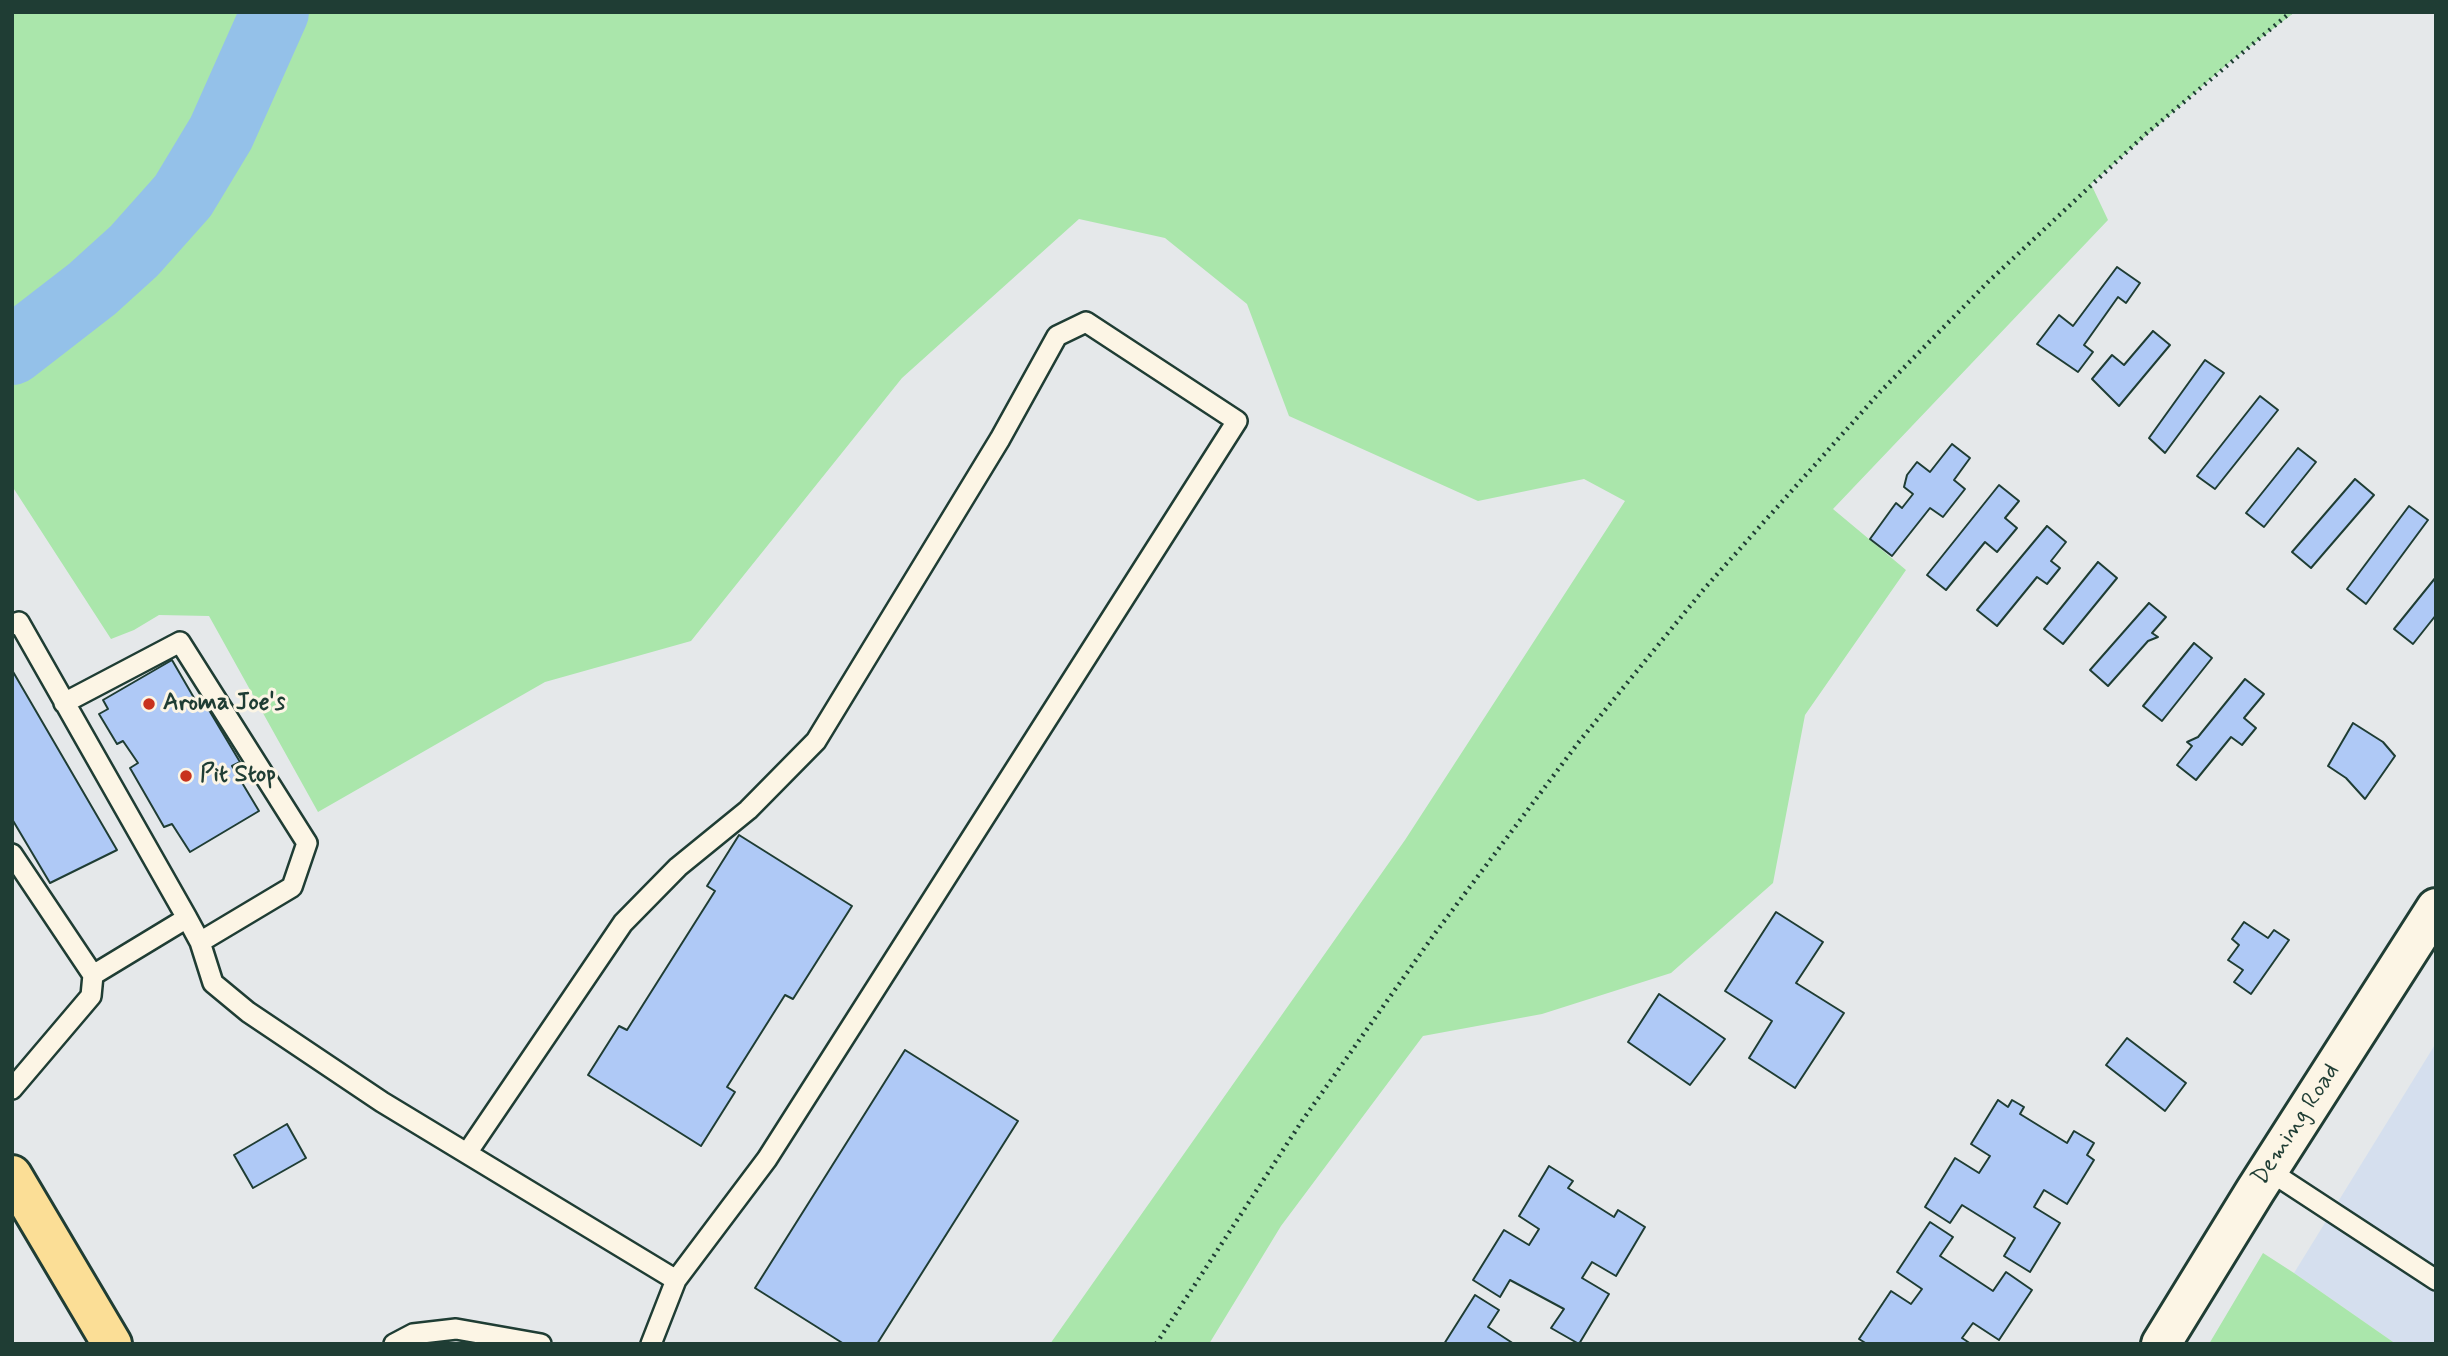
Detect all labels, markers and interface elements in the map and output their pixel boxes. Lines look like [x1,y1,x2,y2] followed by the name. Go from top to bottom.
[163,690,285,718] place label: Aroma Joe's
[141,696,157,712] marker: Aroma Joe's
[200,762,276,790] place label: Pit Stop
[178,768,194,784] marker: Pit Stop
[2247,1059,2347,1191] street label: Deming Road

